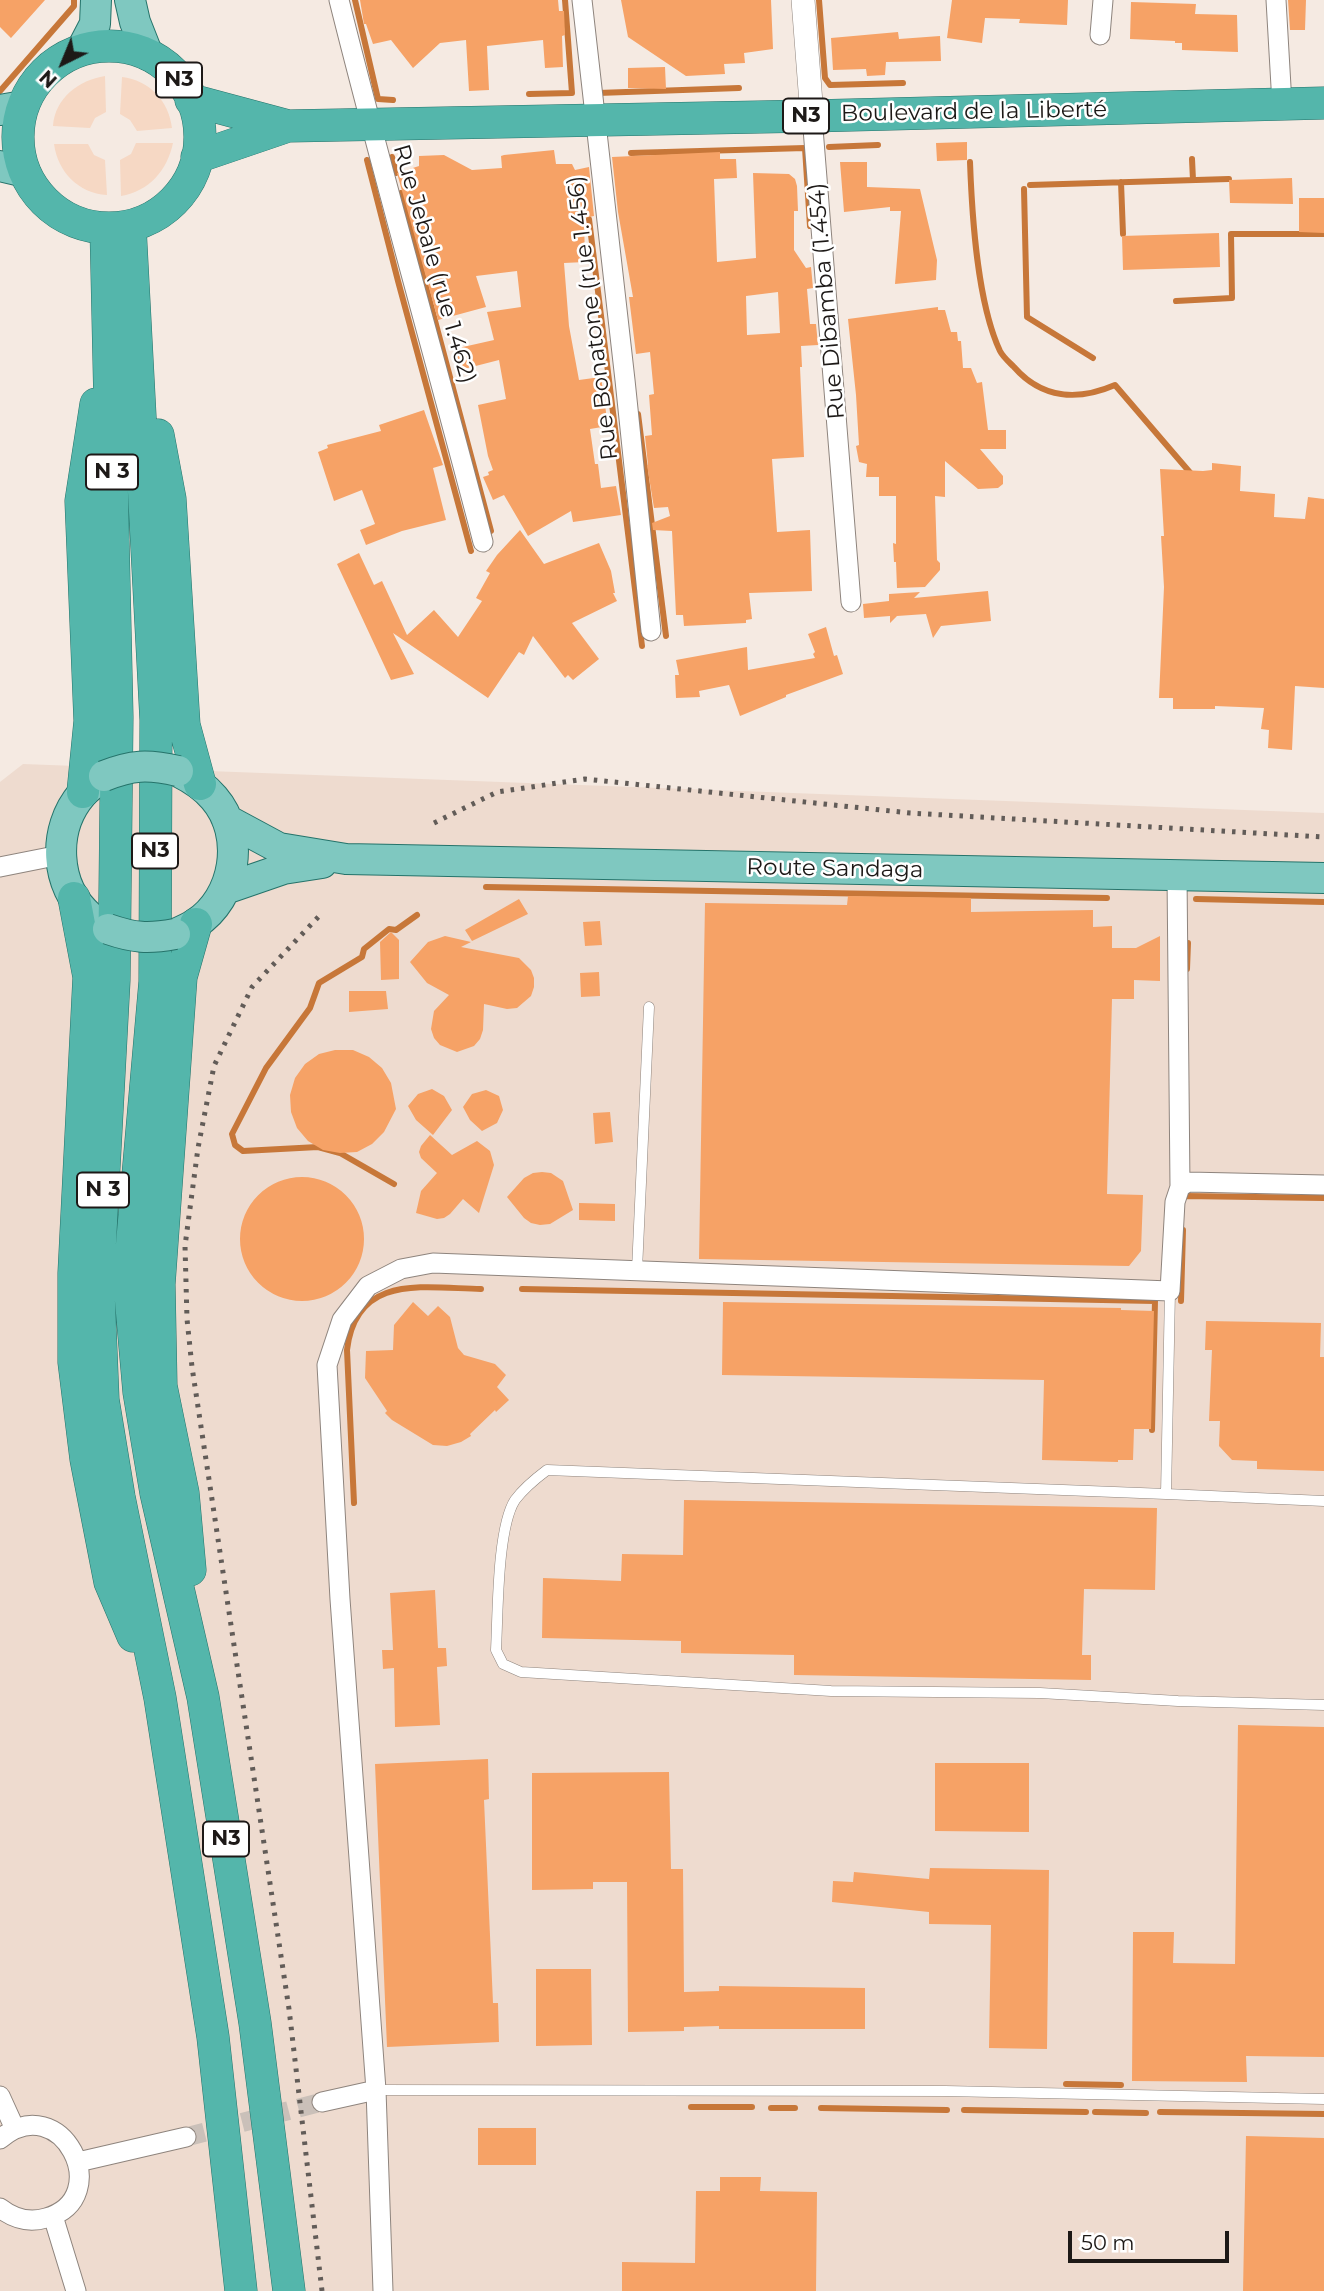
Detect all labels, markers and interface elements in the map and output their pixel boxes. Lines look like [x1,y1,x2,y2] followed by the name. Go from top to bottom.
[28,28,98,98] north arrow
[156,62,202,98] road number: N3
[35,65,62,92] text: N
[841,96,1107,128] street label: Boulevard de la Liberté
[783,99,829,134] road number: N3
[387,141,481,387] street label: Rue Jebale (rue 1.462)
[562,174,624,462] street label: Rue Bonatone (rue 1.456)
[803,182,851,420] street label: Rue Dibamba (1.454)
[86,454,138,490] road number: N 3
[132,834,178,868] road number: N3
[746,854,924,884] street label: Route Sandaga
[77,1172,129,1208] road number: N 3
[203,1822,249,1856] road number: N3
[1072,2218,1233,2262] scale bar
[1081,2230,1135,2255] text: 50 m

